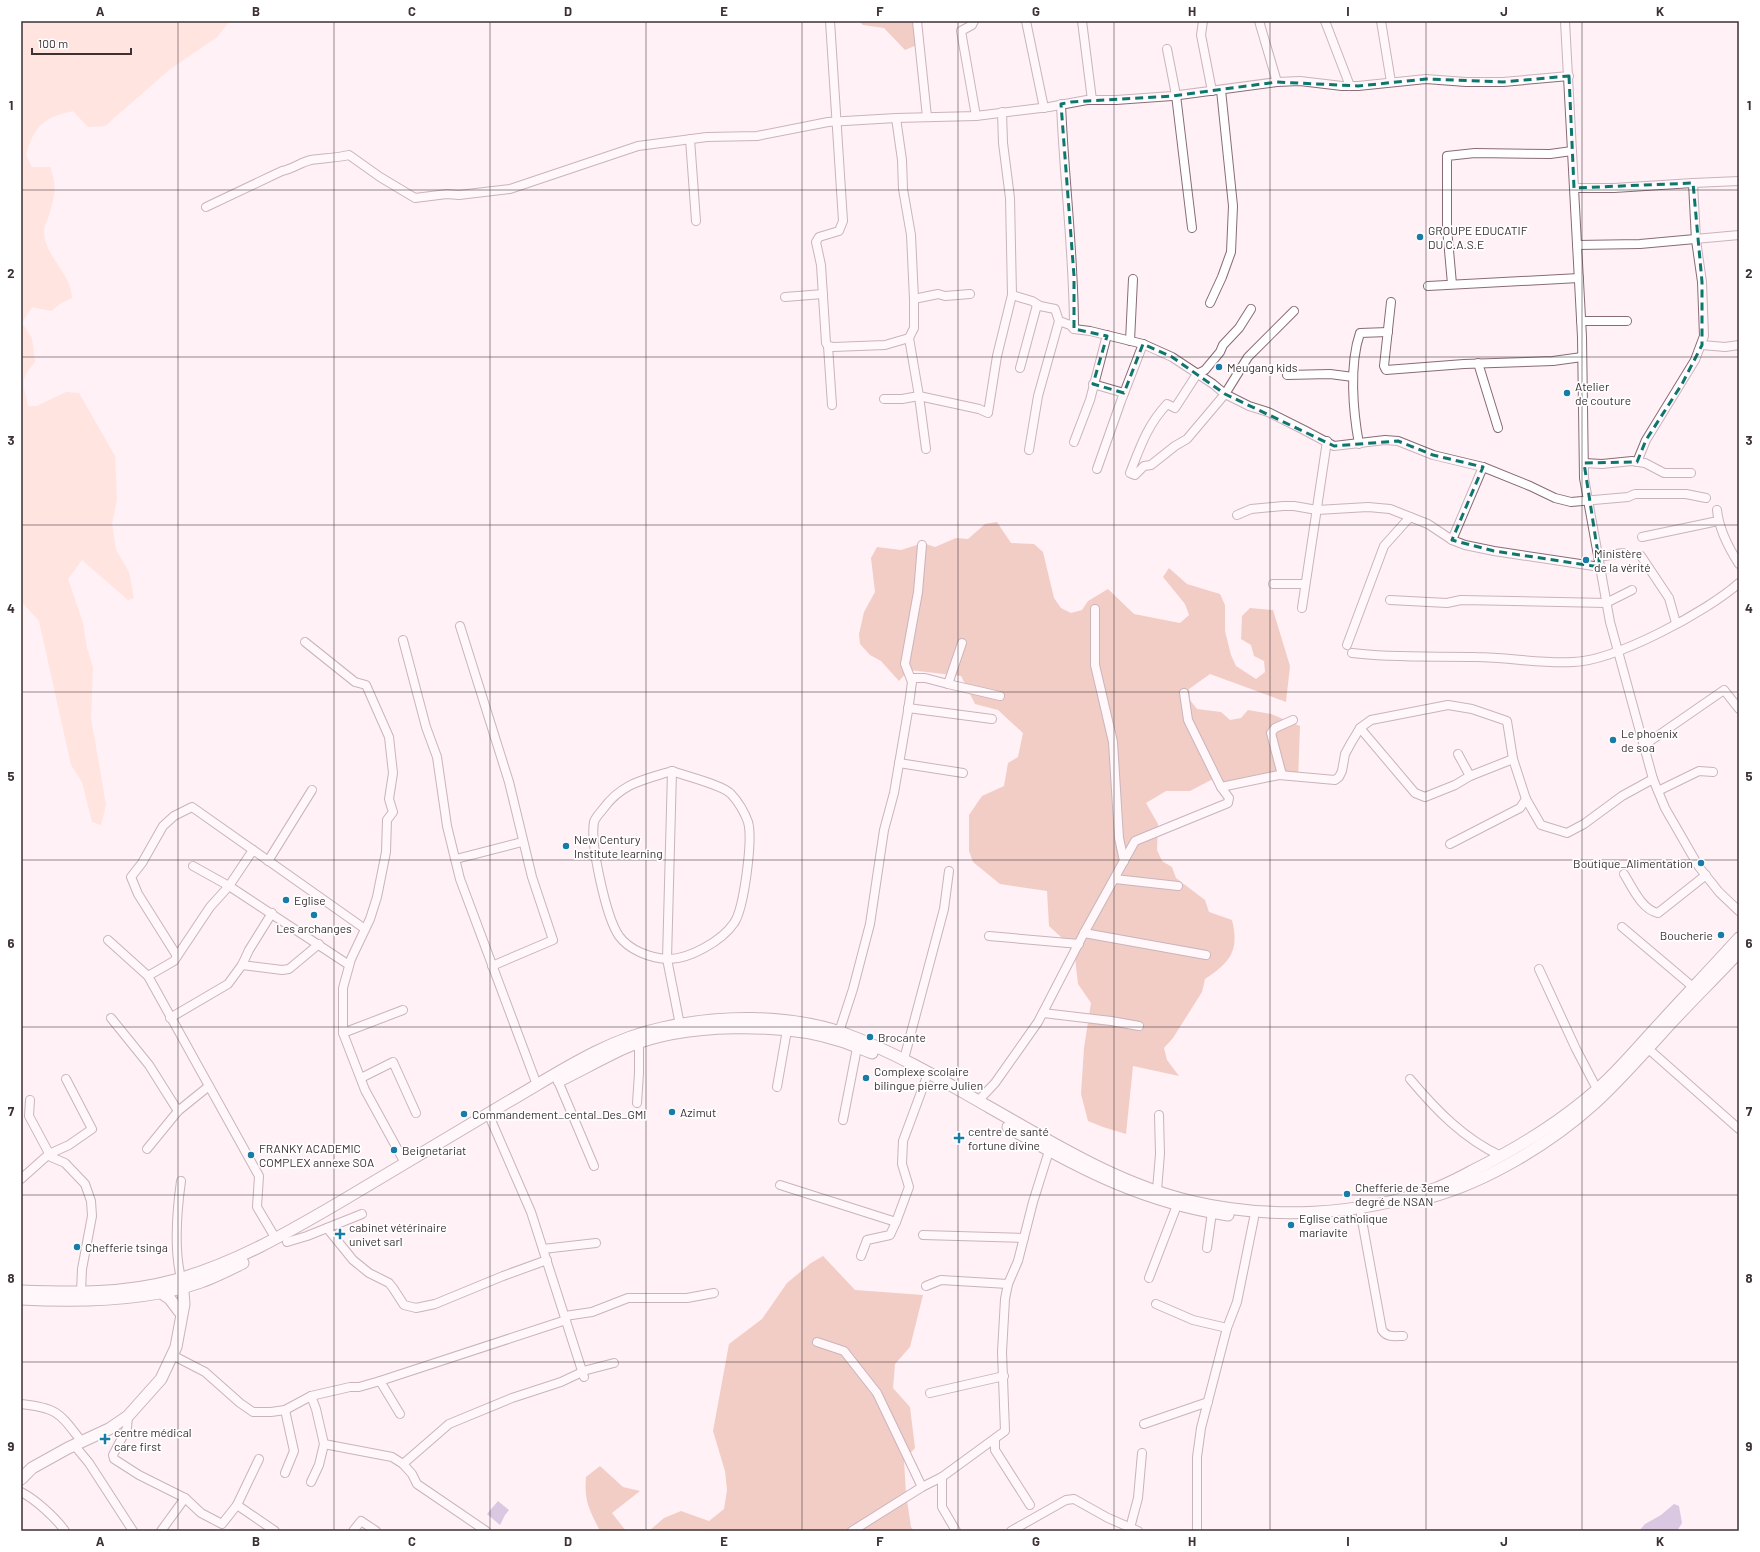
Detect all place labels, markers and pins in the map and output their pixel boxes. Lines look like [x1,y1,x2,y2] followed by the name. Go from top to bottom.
[1428,223,1528,251] place label: GROUPE EDUCATIF DU C.A.S.E
[1415,232,1425,242] marker: GROUPE EDUCATIF DU C.A.S.E
[1227,360,1298,374] place label: Meugang kids
[1214,362,1224,372] marker: Meugang kids
[1575,379,1631,407] place label: Atelier de couture
[1562,388,1572,398] marker: Atelier de couture
[1594,546,1651,574] place label: Ministère de la vérité
[1581,555,1591,565] marker: Ministère de la vérité
[1621,726,1678,754] place label: Le phoenix de soa
[1608,735,1618,745] marker: Le phoenix de soa
[574,832,663,860] place label: New Century Institute learning
[561,841,571,851] marker: New Century Institute learning
[1573,856,1693,870] place label: Boutique_Alimentation
[1696,858,1706,868] marker: Boutique_Alimentation
[294,893,326,907] place label: Eglise
[281,895,291,905] marker: Eglise
[309,910,319,920] marker: Les archanges
[276,921,352,935] place label: Les archanges
[1660,928,1713,942] place label: Boucherie
[1716,930,1726,940] marker: Boucherie
[878,1030,926,1044] place label: Brocante
[865,1032,875,1042] marker: Brocante
[874,1064,983,1092] place label: Complexe scolaire bilingue pierre Julien
[861,1073,871,1083] marker: Complexe scolaire bilingue pierre Julien
[680,1105,716,1119] place label: Azimut
[472,1107,646,1121] place label: Commandement_cental_Des_GMI
[667,1107,677,1117] marker: Azimut
[459,1109,469,1119] marker: Commandement_cental_Des_GMI
[968,1124,1049,1152] place label: centre de santé fortune divine
[953,1132,965,1144] marker: centre de santé fortune divine
[259,1141,374,1169] place label: FRANKY ACADEMIC COMPLEX annexe SOA
[402,1143,466,1157] place label: Beignetariat
[389,1145,399,1155] marker: Beignetariat
[246,1150,256,1160] marker: FRANKY ACADEMIC COMPLEX annexe SOA
[1355,1180,1450,1208] place label: Chefferie de 3eme degré de NSAN
[1342,1189,1352,1199] marker: Chefferie de 3eme degré de NSAN
[1299,1211,1388,1239] place label: Eglise catholique mariavite
[349,1220,447,1248] place label: cabinet vétérinaire univet sarl
[1286,1220,1296,1230] marker: Eglise catholique mariavite
[334,1228,346,1240] marker: cabinet vétérinaire univet sarl
[85,1240,168,1254] place label: Chefferie tsinga
[72,1242,82,1252] marker: Chefferie tsinga
[114,1425,192,1453] place label: centre médical care first
[99,1433,111,1445] marker: centre médical care first

